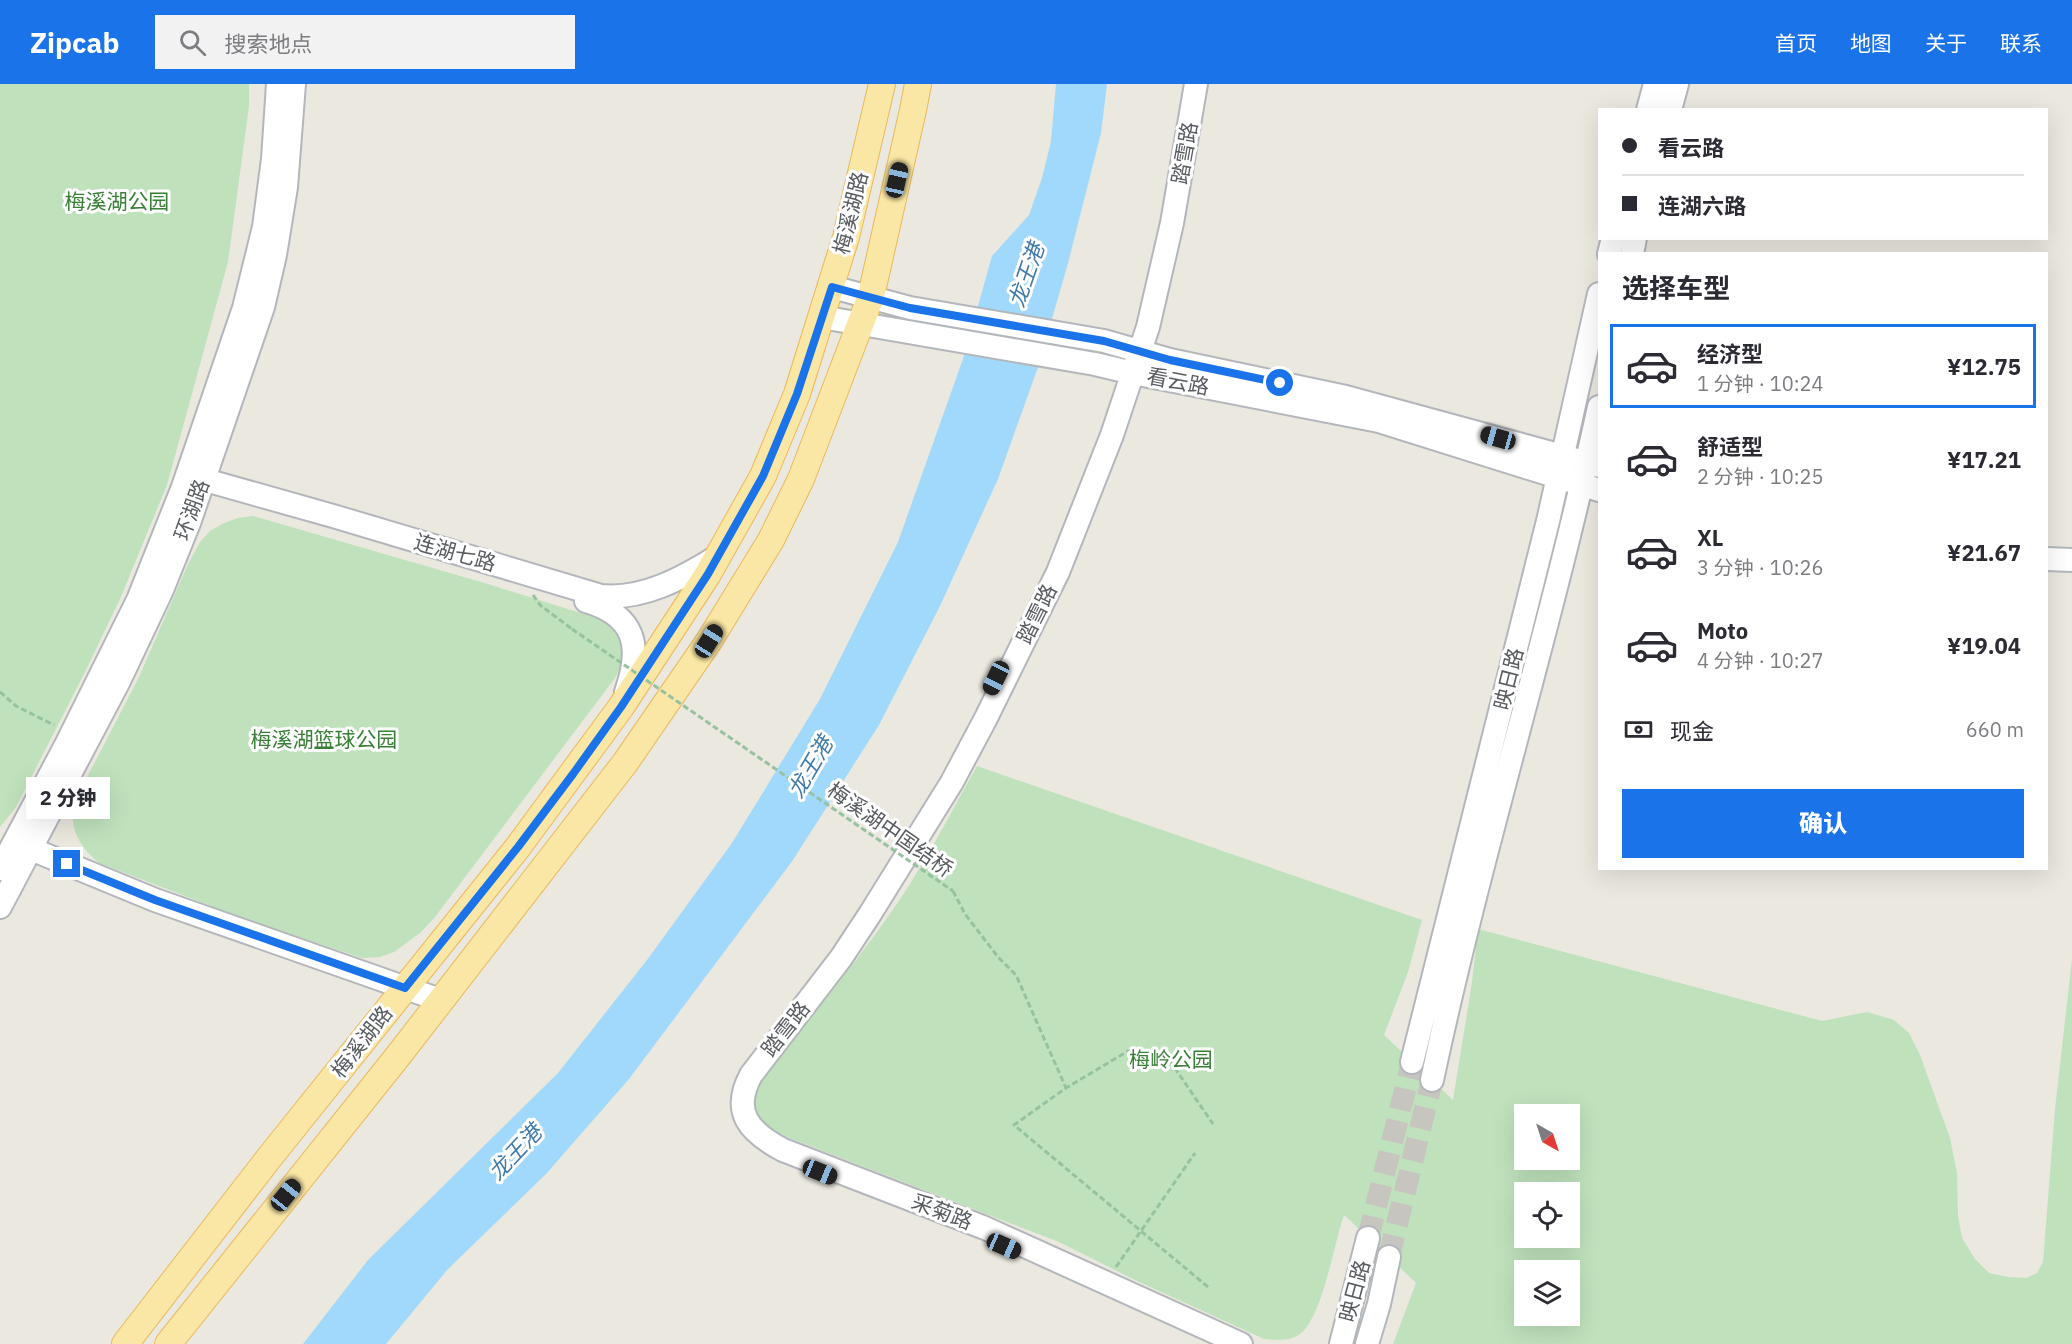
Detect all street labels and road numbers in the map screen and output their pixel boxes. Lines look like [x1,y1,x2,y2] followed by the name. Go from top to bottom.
[1165,119,1203,186] street label: 踏雪路
[826,169,874,257] street label: 梅溪湖路
[1145,361,1212,401] street label: 看云路
[167,475,215,544] street label: 环湖路
[411,527,500,577] street label: 连湖七路
[1010,579,1062,648] street label: 踏雪路
[1487,645,1529,713] street label: 映日路
[822,776,959,883] street label: 梅溪湖中国结桥
[755,995,816,1062] street label: 踏雪路
[324,1000,398,1083] street label: 梅溪湖路
[908,1187,977,1235] street label: 采菊路
[1332,1257,1376,1325] street label: 映日路

